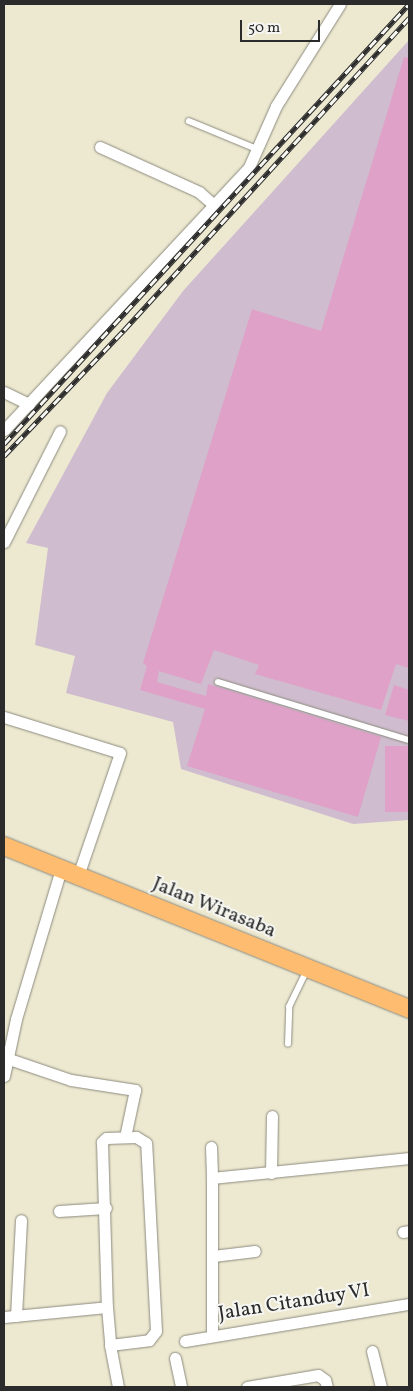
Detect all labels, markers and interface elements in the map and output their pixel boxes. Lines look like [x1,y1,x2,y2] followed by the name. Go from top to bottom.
[243,10,323,42] scale bar
[248,18,280,39] text: 50 m
[148,872,280,944] street label: Jalan Wirasaba
[216,1279,372,1327] street label: Jalan Citanduy VI

